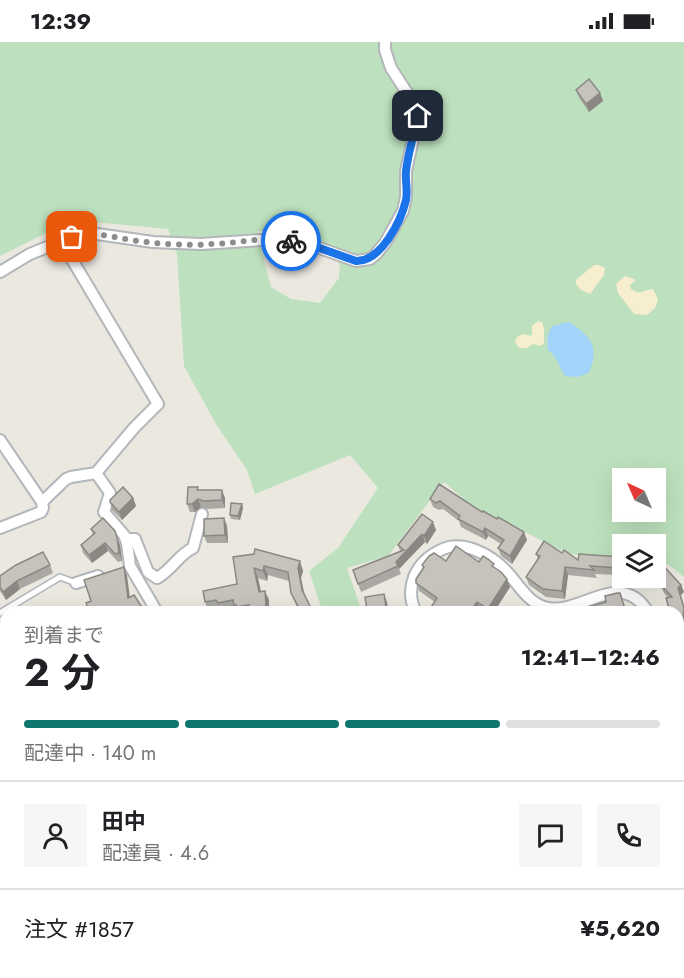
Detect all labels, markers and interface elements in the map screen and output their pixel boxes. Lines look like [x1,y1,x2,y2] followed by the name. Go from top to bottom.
[30,5,91,37] text: 12:39
[392,90,443,141] pin
[401,99,434,132] icon: home
[46,211,97,262] pin
[261,211,321,271] courier
[55,220,88,253] icon: bag
[275,225,308,258] icon: bike
[612,468,666,522] north arrow
[612,468,666,588] map controls
[612,534,666,588] button: layers
[24,621,104,650] text: 到着まで
[521,641,660,673] text: 12:41–12:46
[24,644,100,701] text: 2 分
[24,739,156,768] text: 配達中 · 140 m
[24,804,87,867] button: person
[519,804,582,867] button: chat
[597,804,660,867] button: phone
[102,805,146,837] text: 田中
[102,839,209,868] text: 配達員 · 4.6
[580,912,660,944] text: ¥5,620
[24,913,134,945] text: 注文 #1857

